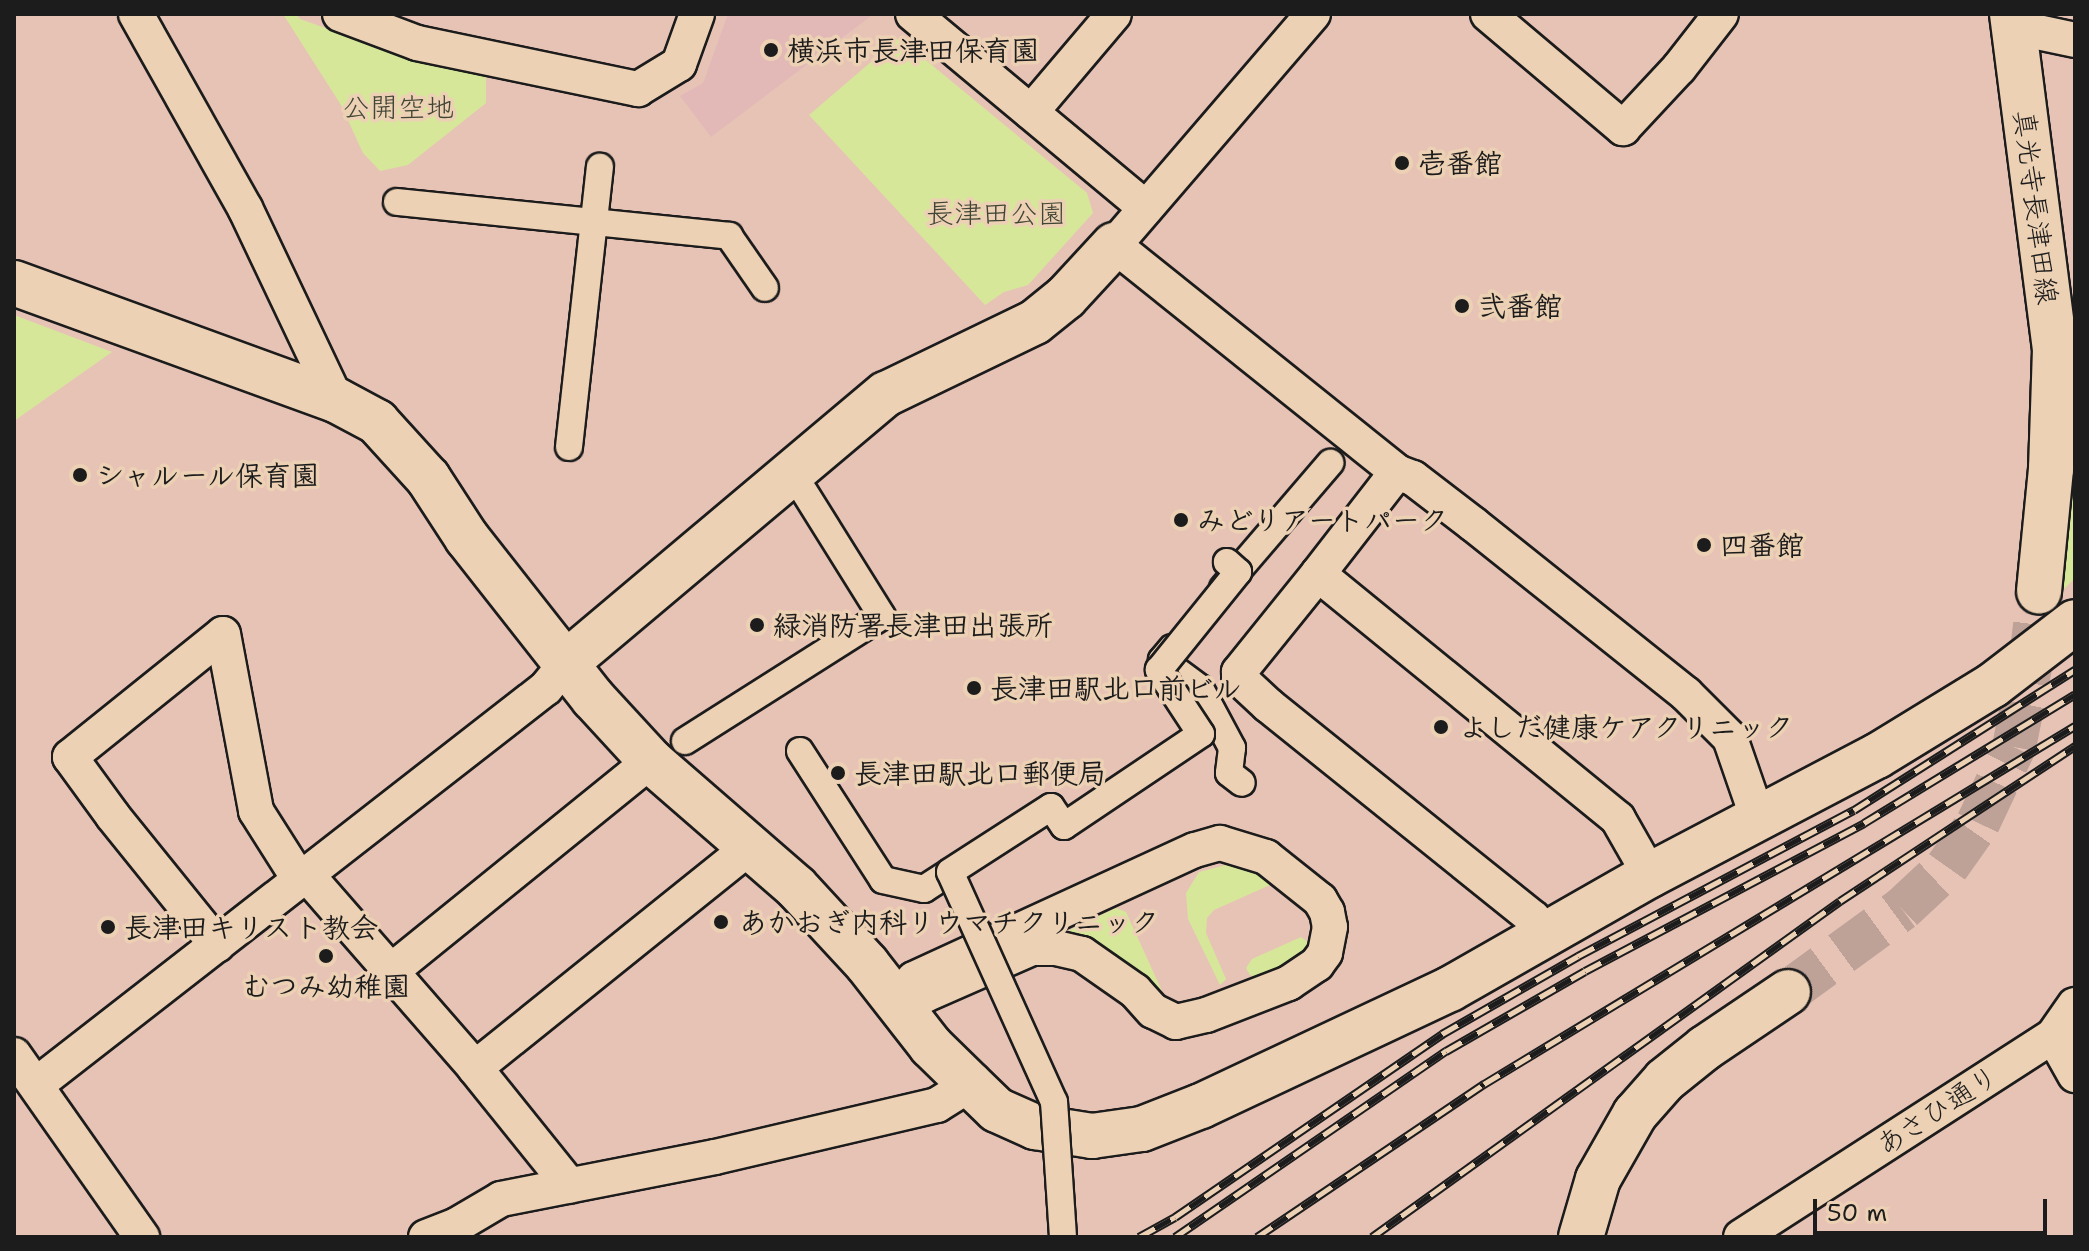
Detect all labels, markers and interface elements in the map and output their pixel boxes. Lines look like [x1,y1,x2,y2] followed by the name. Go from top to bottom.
[787,33,1039,67] place label: 横浜市長津田保育園
[762,41,780,59] marker: 横浜市長津田保育園
[342,90,454,124] park label: 公開空地
[2007,108,2065,306] street label: 真光寺長津田線
[1418,146,1502,180] place label: 壱番館
[1393,154,1411,172] marker: 壱番館
[926,196,1066,230] park label: 長津田公園
[1478,289,1562,323] place label: 弐番館
[1453,297,1471,315] marker: 弐番館
[96,458,321,492] place label: シャルール保育園
[71,466,89,484] marker: シャルール保育園
[1197,503,1448,537] place label: みどりアートパーク
[1172,511,1190,529] marker: みどりアートパーク
[1720,528,1804,562] place label: 四番館
[1695,536,1713,554] marker: 四番館
[773,608,1053,642] place label: 緑消防署長津田出張所
[748,616,766,634] marker: 緑消防署長津田出張所
[990,671,1242,705] place label: 長津田駅北口前ビル
[965,679,983,697] marker: 長津田駅北口前ビル
[1459,710,1795,744] place label: よしだ健康ケアクリニック
[1430,716,1452,738] marker: よしだ健康ケアクリニック
[854,756,1106,790] place label: 長津田駅北口郵便局
[829,764,847,782] marker: 長津田駅北口郵便局
[739,905,1159,939] place label: あかおぎ内科リウマチクリニック
[124,910,376,944] place label: 長津田キリスト教会
[710,911,732,933] marker: あかおぎ内科リウマチクリニック
[99,918,117,936] marker: 長津田キリスト教会
[317,947,335,965] marker: むつみ幼稚園
[242,969,410,1003] place label: むつみ幼稚園
[1869,1058,2005,1162] street label: あさひ通り
[1817,1183,2051,1233] scale bar
[1827,1197,1887,1229] text: 50 m

